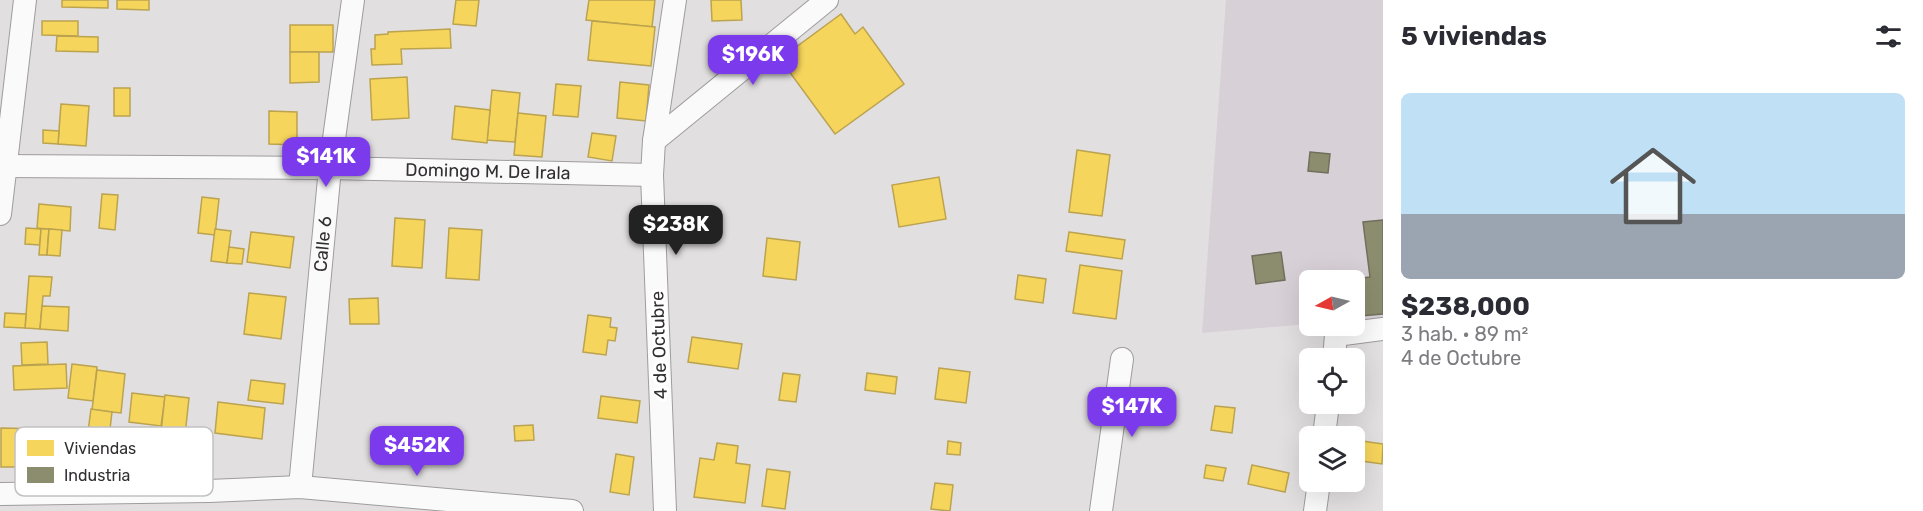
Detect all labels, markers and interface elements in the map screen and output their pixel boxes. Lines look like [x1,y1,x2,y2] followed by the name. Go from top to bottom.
[1872,20,1905,53] icon: filters
[1401,21,1547,52] text: 5 viviendas
[711,35,795,86] pin: $196K
[722,42,784,66] text: $196K
[1599,132,1707,240] icon: home
[284,137,368,188] pin: $141K
[296,144,356,168] text: $141K
[405,159,571,184] street label: Domingo M. De Irala
[634,205,718,256] pin: $238K
[643,212,709,236] text: $238K
[309,215,336,273] street label: Calle 6
[1299,270,1365,336] north arrow
[1299,270,1365,492] map controls
[646,291,672,399] street label: 4 de Octubre
[1401,291,1530,322] text: $238,000
[1401,322,1528,346] text: 3 hab. · 89 m²
[1401,346,1521,370] text: 4 de Octubre
[1299,348,1365,414] button: locate
[1090,387,1174,438] pin: $147K
[1101,394,1163,418] text: $147K
[375,426,459,477] pin: $452K
[1299,426,1365,492] button: layers
[15,427,213,496] legend
[384,433,450,457] text: $452K
[64,439,136,458] text: Viviendas
[64,466,130,485] text: Industria

